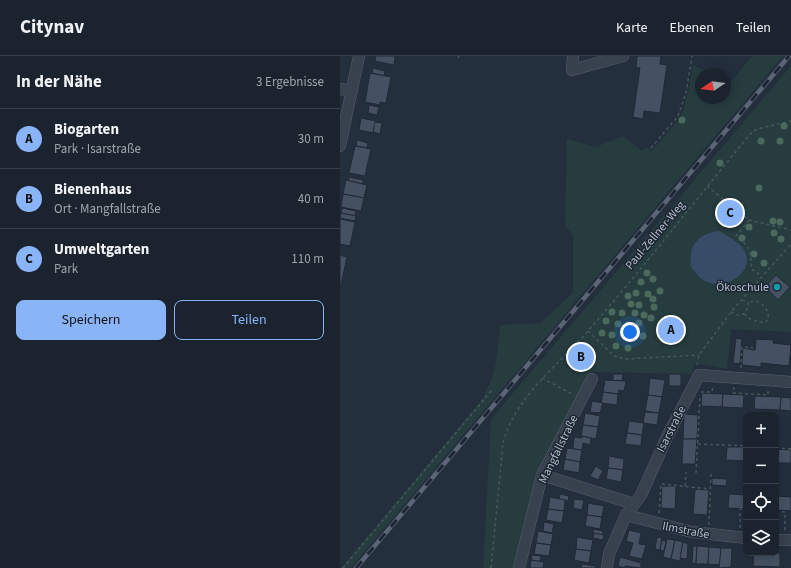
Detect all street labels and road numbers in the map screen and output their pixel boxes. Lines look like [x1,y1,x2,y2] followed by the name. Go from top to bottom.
[622,197,689,273] street label: Paul-Zellner-Weg
[653,403,690,455] street label: Isarstraße
[534,412,582,486] street label: Mangfallstraße
[661,518,711,543] street label: Ilmstraße

